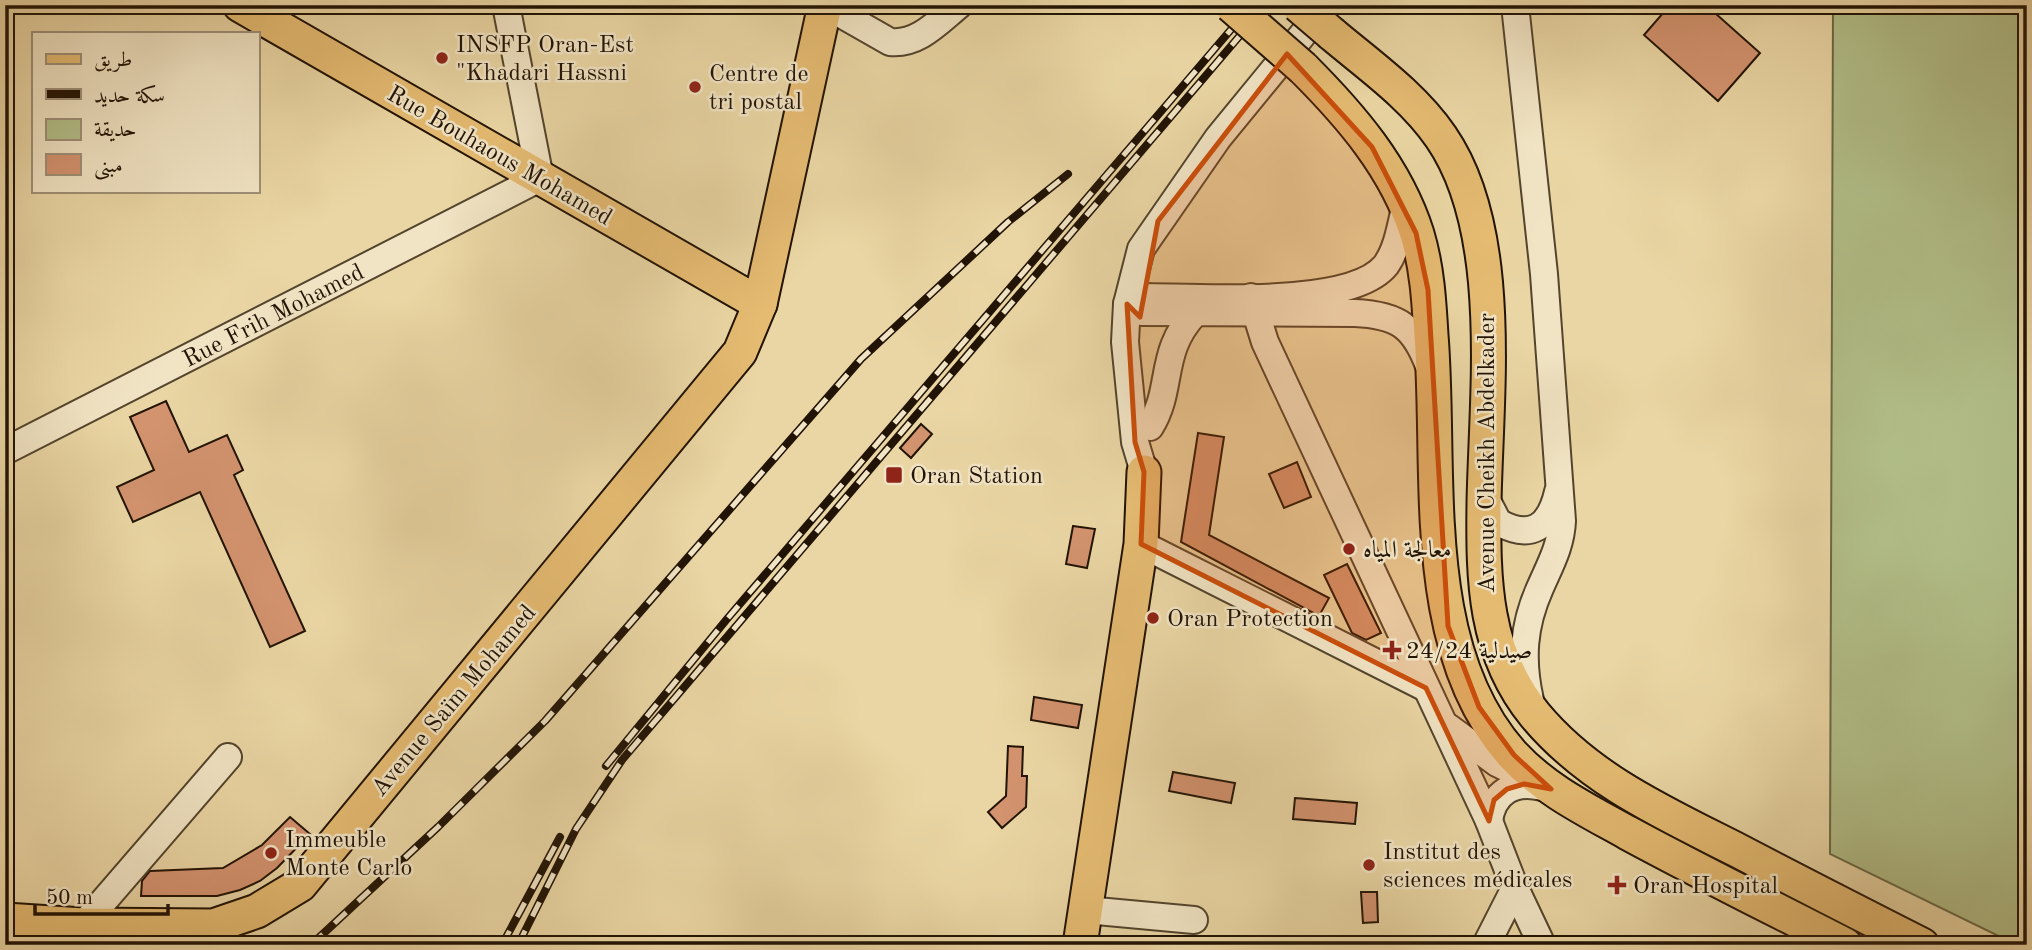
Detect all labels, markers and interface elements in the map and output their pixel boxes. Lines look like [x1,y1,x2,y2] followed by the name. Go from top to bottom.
[32,32,259,192] legend
[456,34,634,86] place label: INSFP Oran-Est "Khadari Hassni
[94,50,132,72] text: طريق
[434,50,450,66] marker: INSFP Oran-Est "Khadari Hassni
[709,63,809,115] place label: Centre de tri postal
[687,79,703,95] marker: Centre de tri postal
[382,82,616,231] street label: Rue Bouhaous Mohamed
[94,84,165,108] text: سكة حديد
[94,120,137,142] text: حديقة
[94,156,123,180] text: مبنى
[180,261,368,373] street label: Rue Frih Mohamed
[1476,313,1500,593] street label: Avenue Cheikh Abdelkader
[884,465,904,485] marker: Oran Station
[910,465,1043,489] place label: Oran Station
[1363,539,1452,563] place label: معالجة المياه
[1341,541,1357,557] marker: معالجة المياه
[368,601,541,802] street label: Avenue Saïm Mohamed
[1167,608,1333,632] place label: Oran Protection
[1145,610,1161,626] marker: Oran Protection
[1406,640,1532,664] place label: صيدلية 24/24
[1384,642,1400,658] marker: صيدلية 24/24
[285,829,412,881] place label: Immeuble Monte Carlo
[1383,841,1572,893] place label: Institut des sciences médicales
[263,845,279,861] marker: Immeuble Monte Carlo
[1361,857,1377,873] marker: Institut des sciences médicales
[35,873,168,917] scale bar
[1607,875,1627,895] marker: Oran Hospital
[1633,875,1778,899] place label: Oran Hospital
[46,888,93,909] text: 50 m

